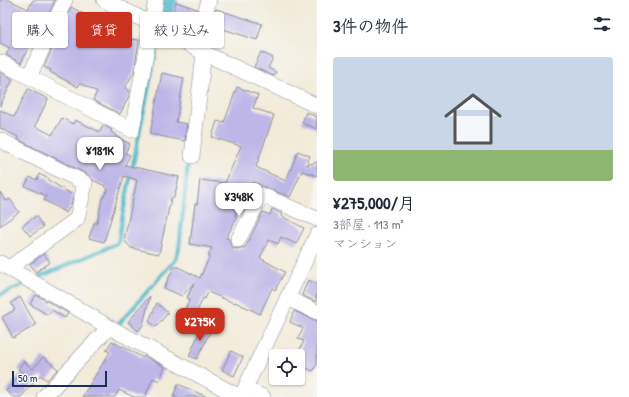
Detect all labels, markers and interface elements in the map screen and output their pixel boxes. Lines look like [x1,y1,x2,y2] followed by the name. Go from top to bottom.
[12,12,68,48] chip: 購入
[76,12,132,48] chip: 賃貸
[140,12,224,48] chip: 絞り込み
[591,13,613,35] icon: filters
[333,14,409,37] text: 3件の物件
[437,83,509,155] icon: home
[72,137,128,171] pin: ¥181K
[86,141,114,159] text: ¥181K
[211,183,267,217] pin: ¥348K
[224,187,254,205] text: ¥348K
[333,191,415,214] text: ¥275,000/月
[333,215,404,233] text: 3部屋 · 113 m²
[333,234,397,252] text: マンション
[172,308,228,342] pin: ¥275K
[185,312,215,330] text: ¥275K
[269,349,305,385] map controls
[269,349,305,385] button: locate
[12,369,107,388] scale bar
[18,371,38,385] text: 50 m

